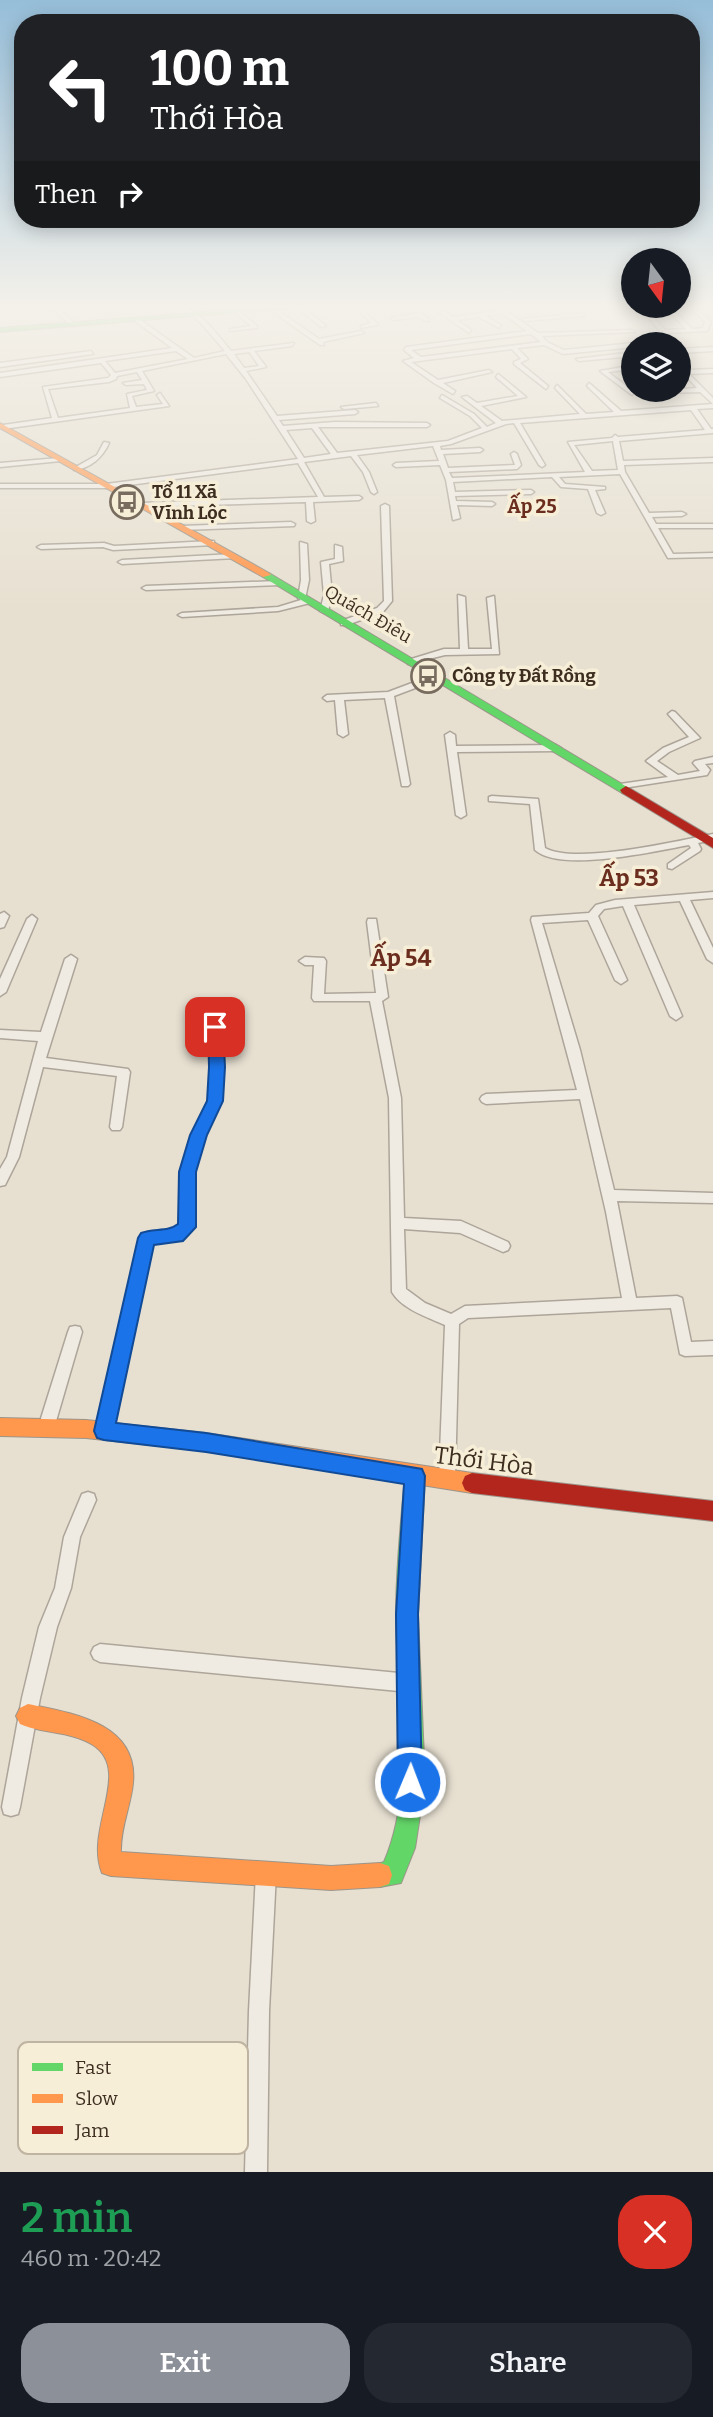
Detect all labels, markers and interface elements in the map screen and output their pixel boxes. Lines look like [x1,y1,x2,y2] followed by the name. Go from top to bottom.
[150,39,289,98] text: 100 m
[35,42,126,133] icon: left
[150,99,284,137] text: Thới Hòa
[111,175,149,213] icon: right
[35,179,97,210] text: Then
[621,248,691,318] north arrow
[621,248,691,402] map controls
[621,332,691,402] button: layers
[152,480,227,524] place label: Tổ 11 Xã Vĩnh Lộc
[108,483,146,521] bus stop icon: Tổ 11 Xã Vĩnh Lộc
[507,492,557,518] district label: Ấp 25
[320,580,416,648] street label: Quách Điêu
[409,657,447,695] bus stop icon: Công ty Đất Rồng
[452,664,596,687] place label: Công ty Đất Rồng
[599,860,659,892] district label: Ấp 53
[371,940,431,972] district label: Ấp 54
[185,997,245,1057] pin
[196,1008,234,1046] icon: arrive
[433,1441,535,1481] street label: Thới Hòa
[373,1745,447,1819] position arrow
[18,2042,248,2154] legend
[75,2056,112,2079] text: Fast
[75,2087,118,2110] text: Slow
[74,2119,109,2142] text: Jam
[21,2193,132,2243] text: 2 min
[618,2195,692,2269] button: close
[21,2244,161,2272] text: 460 m · 20:42
[21,2323,350,2403] button: Exit
[364,2323,692,2403] button: Share

